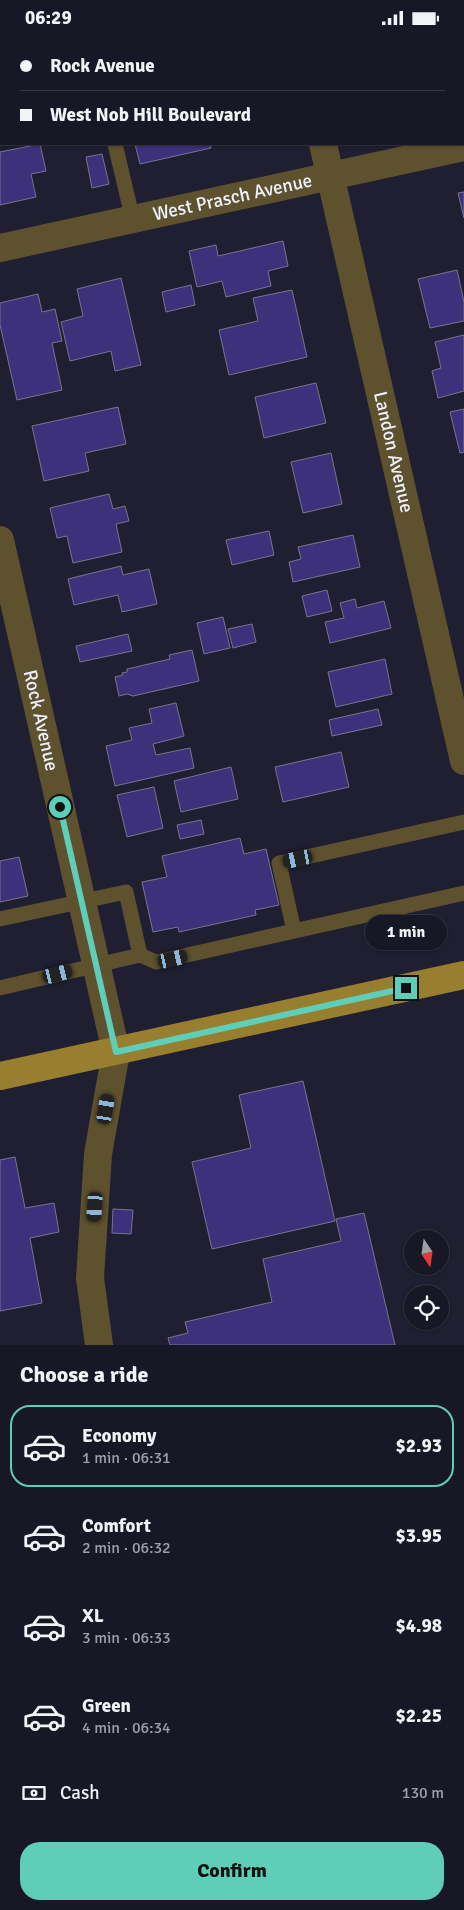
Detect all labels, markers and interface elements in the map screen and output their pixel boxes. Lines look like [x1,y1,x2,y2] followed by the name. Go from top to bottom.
[25,6,72,30] text: 06:29
[50,54,155,78] text: Rock Avenue
[50,103,251,127] text: West Nob Hill Boulevard
[151,168,314,226] street label: West Prasch Avenue
[368,389,419,515] street label: Landon Avenue
[18,667,64,773] street label: Rock Avenue
[49,796,71,818] route start
[281,849,314,869] car
[365,915,447,951] callout: 1 min
[387,922,425,942] text: 1 min
[156,948,189,970] car
[41,963,74,985] car
[395,977,417,999] route end
[96,1093,115,1125] car
[86,1192,103,1222] car
[404,1230,449,1275] north arrow
[404,1230,449,1330] map controls
[404,1285,449,1330] button: locate
[20,1361,148,1388] text: Choose a ride
[22,1424,67,1469] icon: car
[82,1424,156,1448] text: Economy
[396,1434,442,1458] text: $2.93
[82,1448,171,1468] text: 1 min · 06:31
[22,1514,67,1559] icon: car
[82,1514,151,1538] text: Comfort
[396,1524,442,1548] text: $3.95
[82,1538,171,1558] text: 2 min · 06:32
[22,1604,67,1649] icon: car
[82,1604,104,1628] text: XL
[396,1614,442,1638] text: $4.98
[82,1628,171,1648] text: 3 min · 06:33
[22,1694,67,1739] icon: car
[82,1694,131,1718] text: Green
[396,1704,442,1728] text: $2.25
[82,1718,171,1738] text: 4 min · 06:34
[20,1779,48,1807] icon: cash
[60,1781,100,1805] text: Cash
[402,1783,444,1803] text: 130 m
[20,1842,444,1900] button: Confirm

